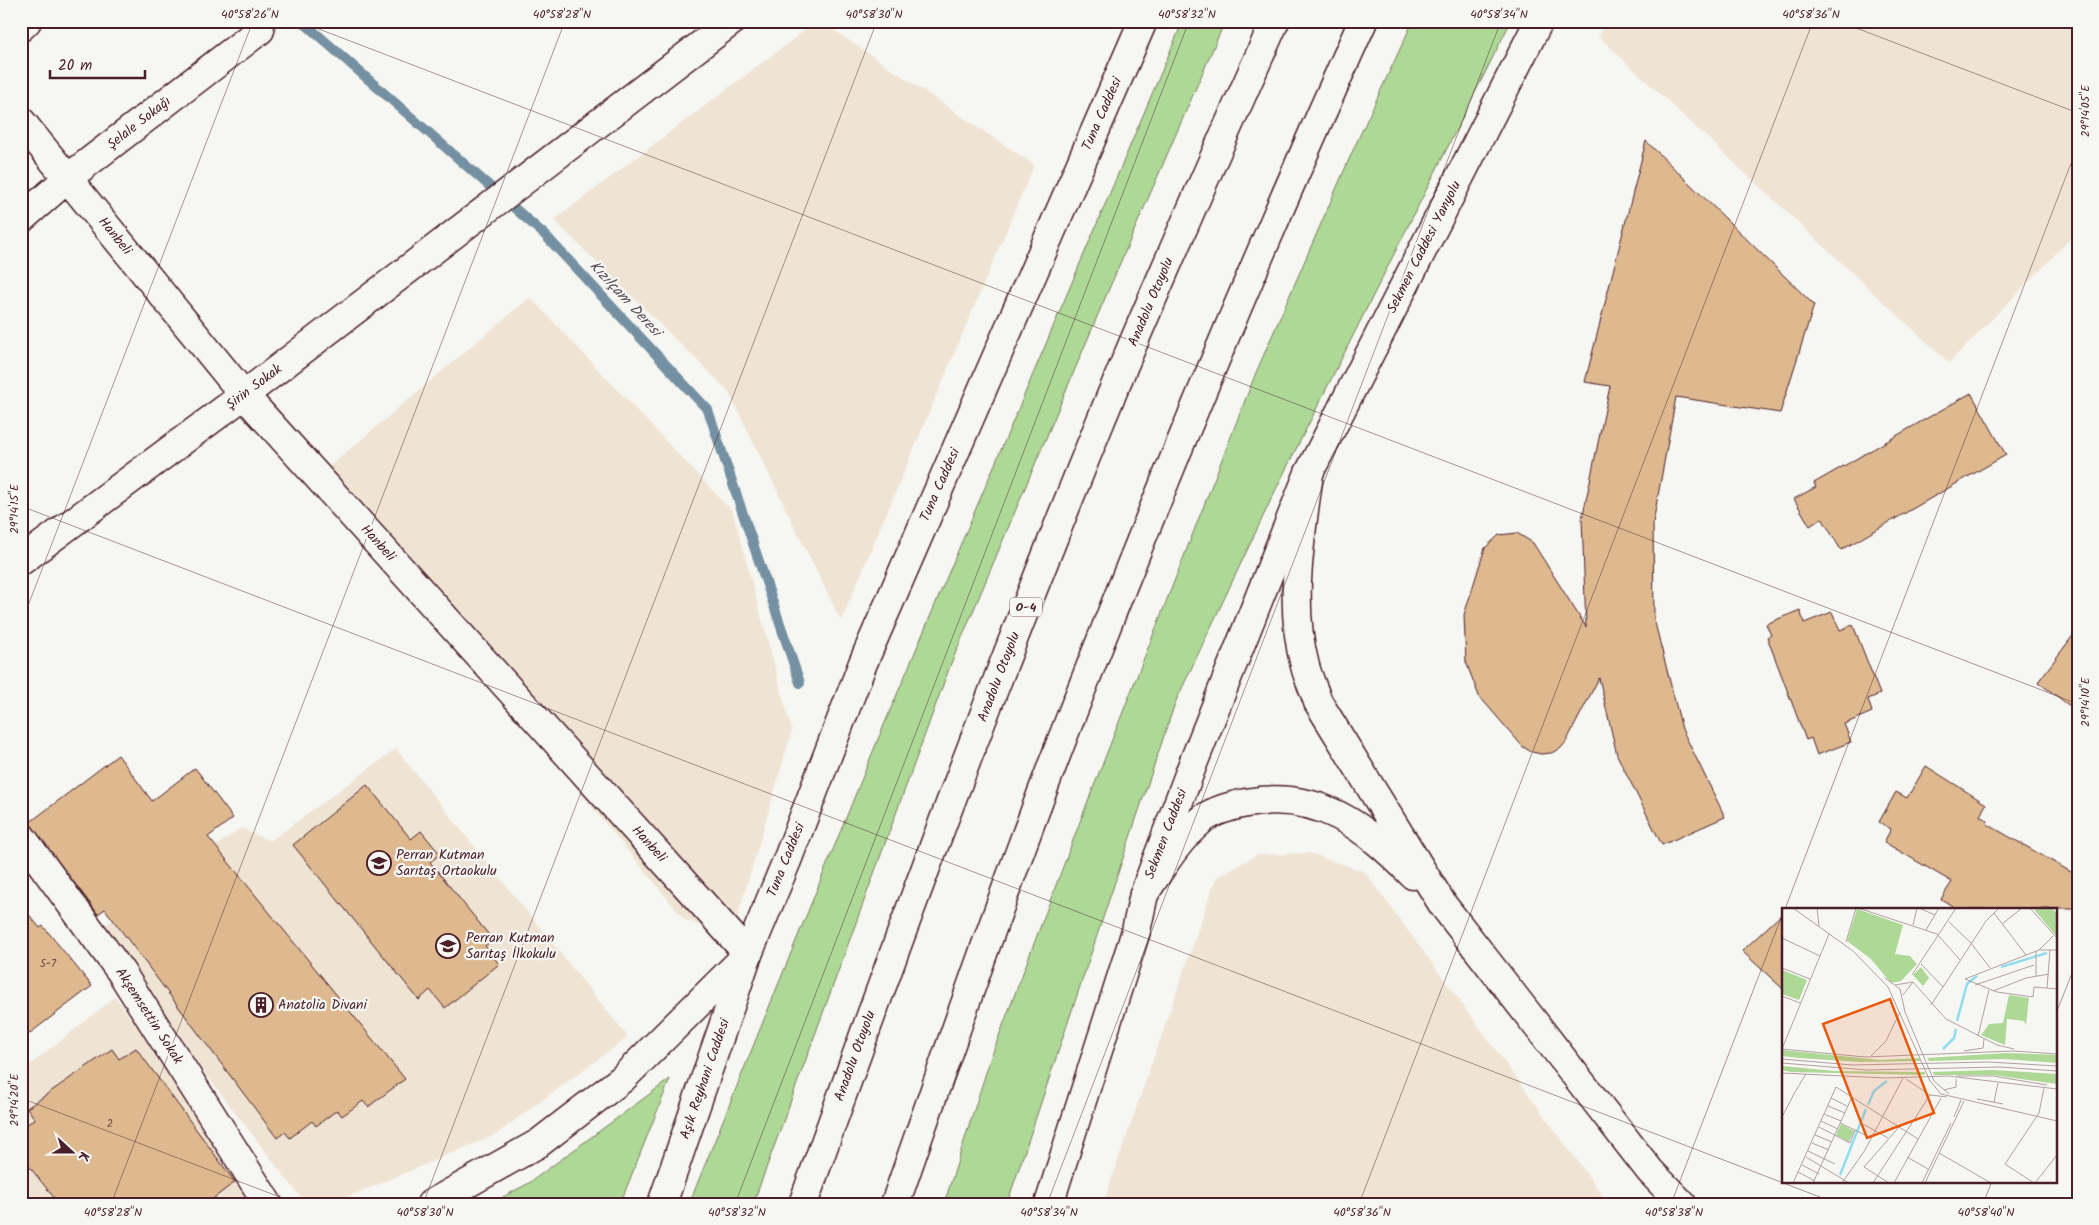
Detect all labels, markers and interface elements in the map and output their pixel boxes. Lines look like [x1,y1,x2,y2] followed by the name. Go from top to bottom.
[221,5,279,24] text: 40°58'26"N
[533,5,591,24] text: 40°58'28"N
[845,5,903,24] text: 40°58'30"N
[1158,5,1216,24] text: 40°58'32"N
[1470,5,1528,24] text: 40°58'34"N
[1782,5,1840,24] text: 40°58'36"N
[50,48,145,80] scale bar
[58,54,92,78] text: 20 m
[1076,73,1128,154] street label: Tuna Caddesi
[2076,84,2095,137] text: 29°14'05"E
[102,91,176,155] street label: Şelale Sokağı
[1381,177,1467,317] street label: Sekmen Caddesi Yanyolu
[93,212,138,260] street label: Hanbeli
[1122,254,1180,350] street label: Anadolu Otoyolu
[583,255,669,345] water label: Kızılçam Deresi
[221,358,287,415] street label: Şirin Sokak
[914,444,966,525] street label: Tuna Caddesi
[5,483,24,534] text: 29°14'15"E
[355,519,401,567] street label: Hanbeli
[1010,598,1042,616] road number: O-4
[972,628,1026,725] street label: Anadolu Otoyolu
[2076,676,2095,727] text: 29°14'10"E
[1139,785,1194,882] street label: Sekmen Caddesi
[761,819,811,900] street label: Tuna Caddesi
[626,820,672,868] street label: Hanbeli
[396,844,497,882] place label: Perran Kutman Sarıtaş Ortaokulu
[366,850,392,876] school or university icon: Perran Kutman Sarıtaş Ortaokulu
[1782,908,2056,1182] inset map
[466,927,556,965] place label: Perran Kutman Sarıtaş İlkokulu
[435,933,461,959] school or university icon: Perran Kutman Sarıtaş İlkokulu
[40,955,57,973] house number: 5-7
[109,963,189,1069] street label: Akşemsettin Sokak
[248,992,274,1018] building icon: Anatolia Divani
[278,994,368,1016] place label: Anatolia Divani
[828,1007,882,1104] street label: Anadolu Otoyolu
[674,1015,736,1142] street label: Aşık Reyhani Caddesi
[5,1073,24,1126] text: 29°14'20"E
[107,1115,113,1133] house number: 2
[48,1128,98,1178] north arrow
[71,1148,95,1165] text: K
[84,1203,142,1222] text: 40°58'28"N
[396,1203,454,1222] text: 40°58'30"N
[708,1203,766,1222] text: 40°58'32"N
[1020,1203,1078,1222] text: 40°58'34"N
[1333,1203,1391,1222] text: 40°58'36"N
[1645,1203,1703,1222] text: 40°58'38"N
[1958,1203,2014,1222] text: 40°58'40"N

